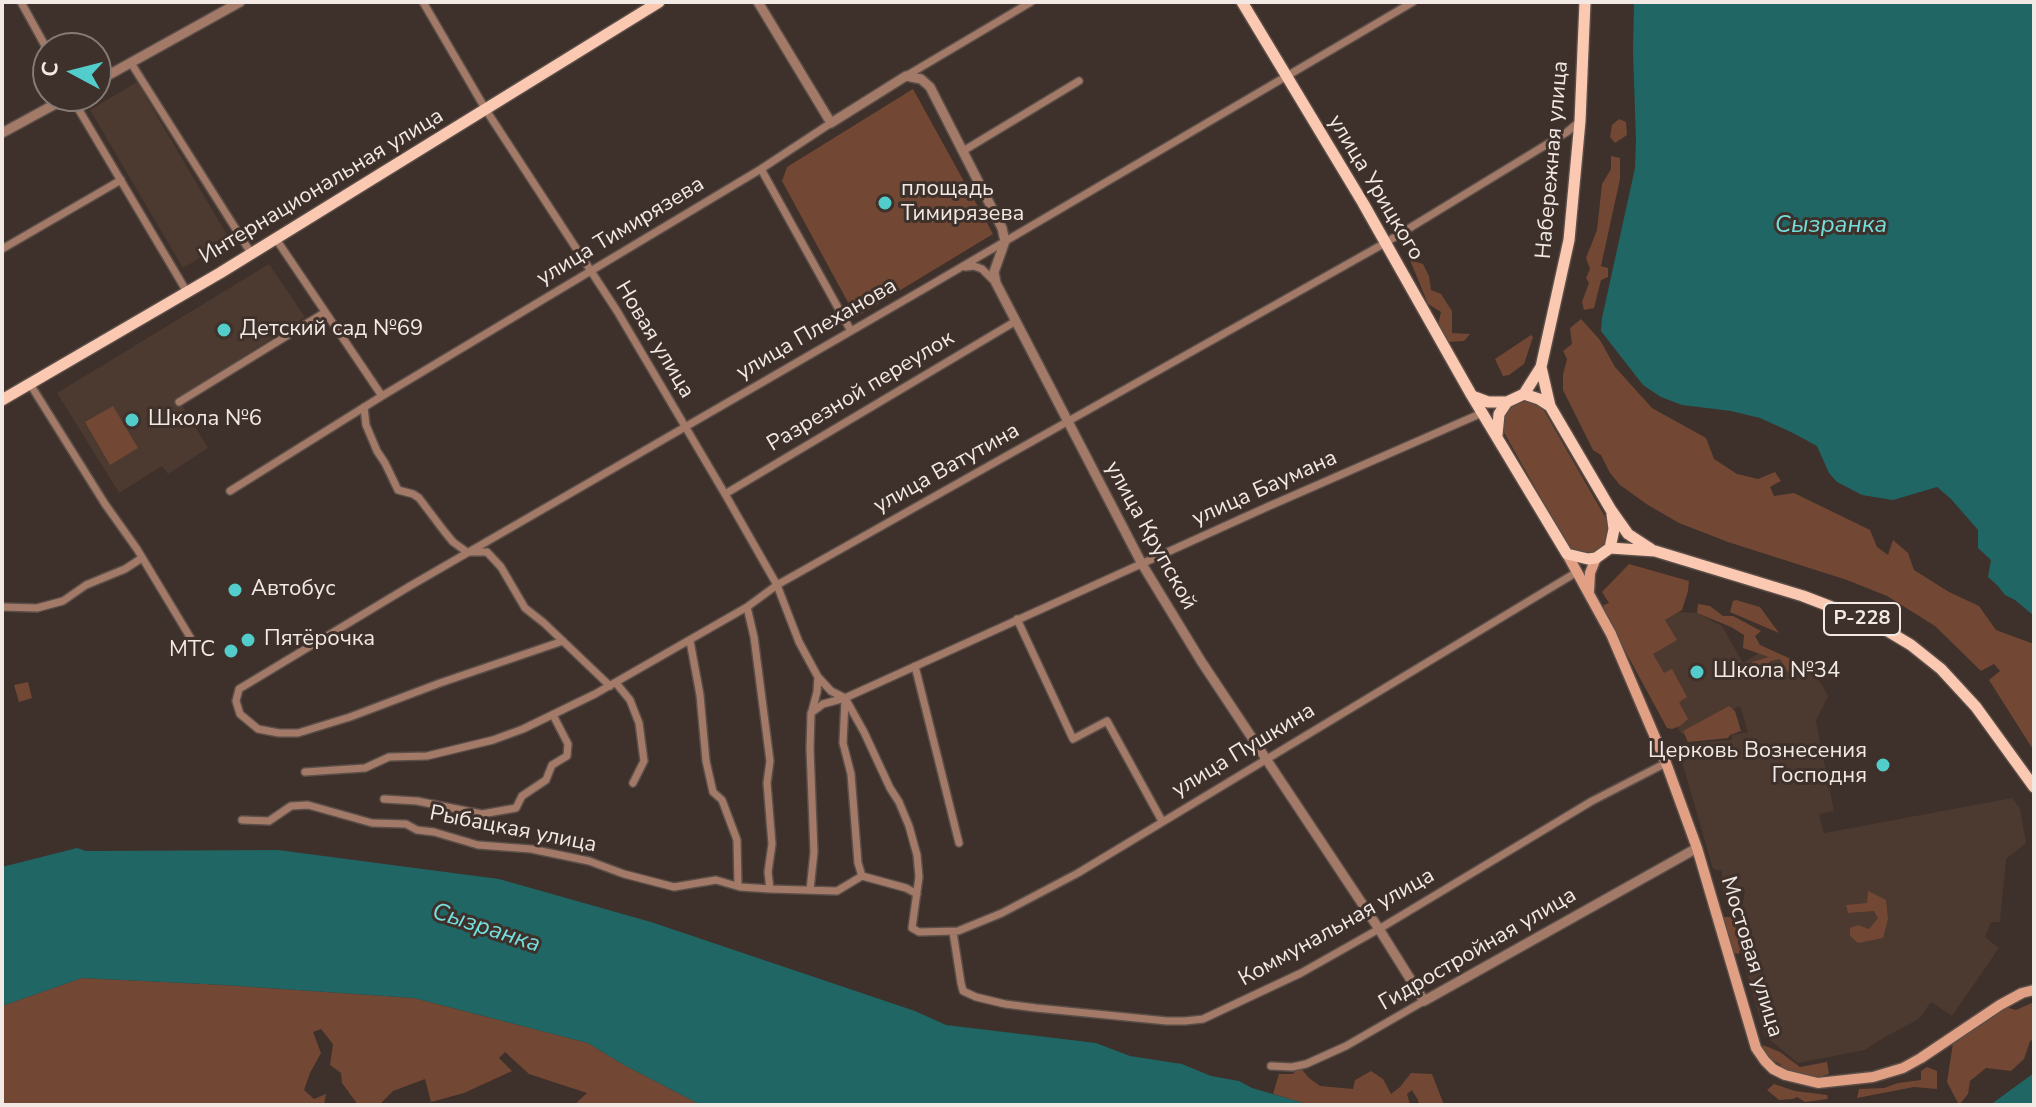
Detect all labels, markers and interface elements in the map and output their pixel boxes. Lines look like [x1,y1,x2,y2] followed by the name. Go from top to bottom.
[32,32,112,112] north arrow
[34,60,66,79] text: С
[1531,60,1575,260] street label: Набережная улица
[195,104,449,270] street label: Интернациональная улица
[1321,110,1429,266] street label: улица Урицкого
[533,172,709,292] street label: улица Тимирязева
[901,177,1024,228] place label: площадь Тимирязева
[876,194,894,212] marker: площадь Тимирязева
[1775,212,1887,240] water label: Сызранка
[732,273,902,387] street label: улица Плеханова
[609,277,699,403] street label: Новая улица
[240,317,423,343] place label: Детский сад №69
[215,321,233,339] marker: Детский сад №69
[763,326,959,458] street label: Разрезной переулок
[148,407,262,433] place label: Школа №6
[123,411,141,429] marker: Школа №6
[870,418,1024,520] street label: улица Ватутина
[1188,445,1342,533] street label: улица Баумана
[1098,457,1202,615] street label: улица Крупской
[251,577,336,603] place label: Автобус
[226,581,244,599] marker: Автобус
[1824,603,1900,635] road number: Р-228
[264,627,375,653] place label: Пятёрочка
[239,631,257,649] marker: Пятёрочка
[169,638,215,664] place label: МТС
[222,642,240,660] marker: МТС
[1713,659,1840,685] place label: Школа №34
[1688,663,1706,681] marker: Школа №34
[1168,698,1320,804] street label: улица Пушкина
[1648,739,1867,790] place label: Церковь Вознесения Господня
[1874,756,1892,774] marker: Церковь Вознесения Господня
[427,801,599,859] street label: Рыбацкая улица
[1234,863,1440,993] street label: Коммунальная улица
[1714,873,1788,1041] street label: Мостовая улица
[1375,883,1581,1017] street label: Гидростройная улица
[428,898,544,960] water label: Сызранка

